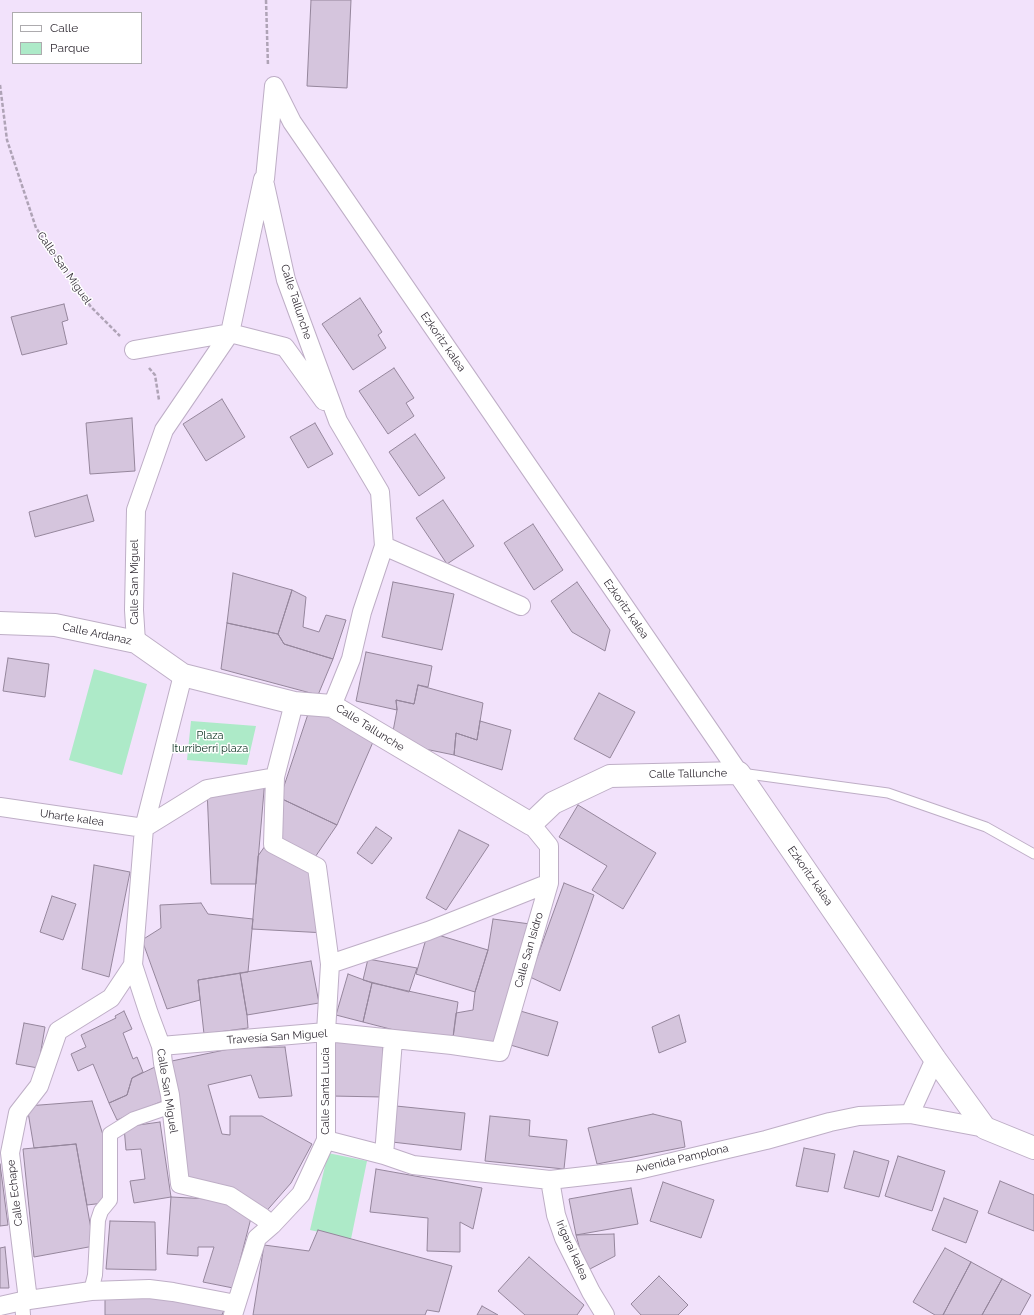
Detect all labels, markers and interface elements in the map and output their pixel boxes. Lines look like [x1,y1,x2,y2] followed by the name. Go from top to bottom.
[12,12,142,64] legend
[50,21,78,35] text: Calle
[50,41,90,55] text: Parque
[34,229,94,307] street label: Calle San Miguel
[278,263,314,341] street label: Calle Tallunche
[418,310,468,374] street label: Ezkoritz kalea
[128,539,142,625] street label: Calle San Miguel
[601,577,651,641] street label: Ezkoritz kalea
[61,620,133,648] street label: Calle Ardanaz
[333,702,407,754] street label: Calle Tallunche
[172,729,248,755] park label: Plaza Iturriberri plaza
[649,767,727,781] street label: Calle Tallunche
[39,807,105,829] street label: Uharte kalea
[785,844,835,908] street label: Ezkoritz kalea
[512,911,546,989] street label: Calle San Isidro
[226,1027,328,1047] street label: Travesía San Miguel
[319,1047,333,1135] street label: Calle Santa Lucía
[154,1048,180,1134] street label: Calle San Miguel
[634,1142,730,1176] street label: Avenida Pamplona
[4,1159,26,1227] street label: Calle Echape
[553,1218,591,1282] street label: Irigarai kalea

